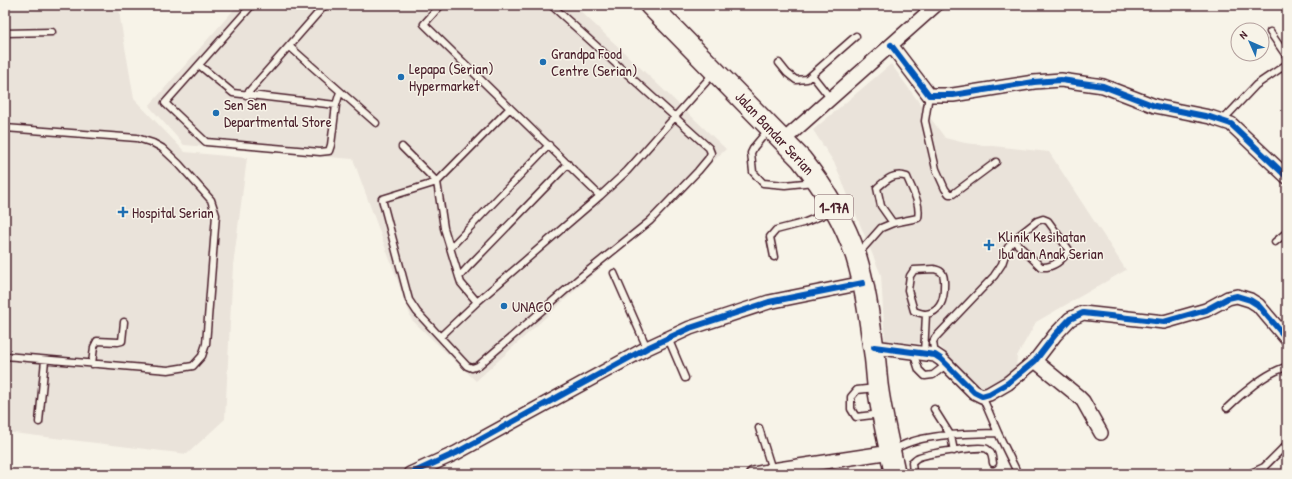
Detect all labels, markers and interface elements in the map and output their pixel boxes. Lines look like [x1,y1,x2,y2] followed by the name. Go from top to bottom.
[1230,22,1270,62] north arrow
[1236,28,1250,42] text: N
[551,43,637,81] place label: Grandpa Food Centre (Serian)
[538,57,548,67] marker: Grandpa Food Centre (Serian)
[409,58,494,96] place label: Lepapa (Serian) Hypermarket
[396,72,406,82] marker: Lepapa (Serian) Hypermarket
[731,87,819,180] street label: Jalan Bandar Serian
[224,94,332,132] place label: Sen Sen Departmental Store
[211,108,221,118] marker: Sen Sen Departmental Store
[815,195,853,219] road number: 1-17A
[132,202,214,223] place label: Hospital Serian
[117,206,129,218] marker: Hospital Serian
[998,226,1104,264] place label: Klinik Kesihatan Ibu dan Anak Serian
[983,239,995,251] marker: Klinik Kesihatan Ibu dan Anak Serian
[512,296,552,317] place label: UNACO
[499,301,509,311] marker: UNACO

